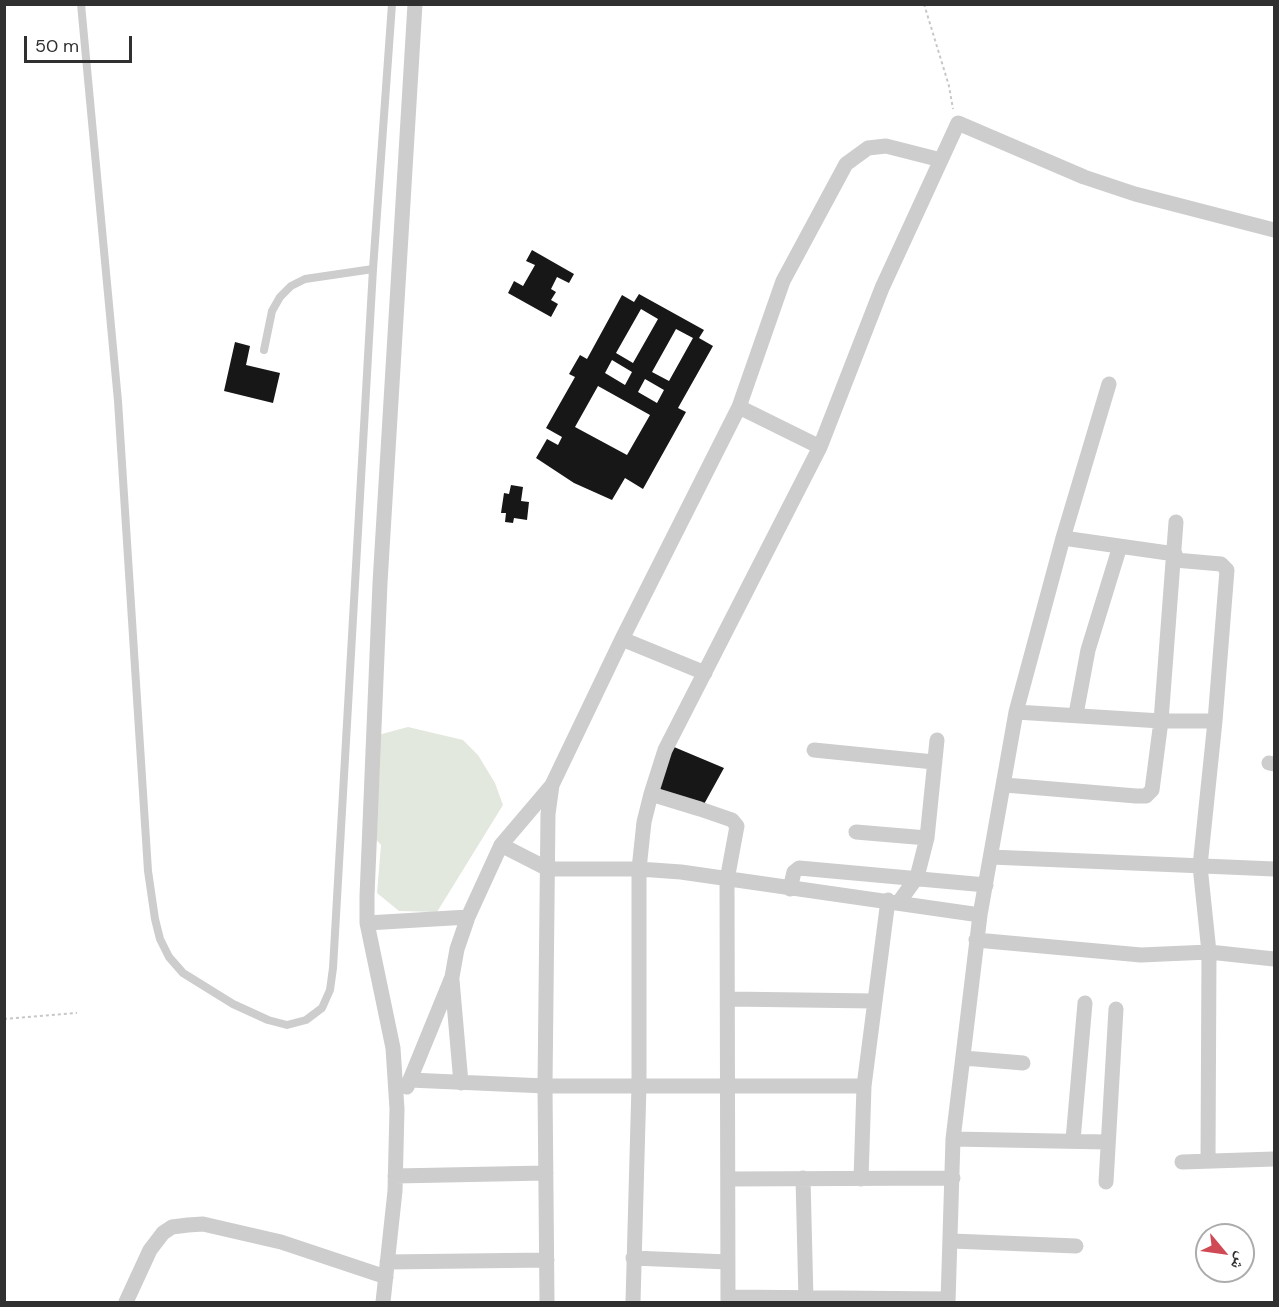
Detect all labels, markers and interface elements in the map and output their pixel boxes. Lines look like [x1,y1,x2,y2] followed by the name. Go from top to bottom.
[27,24,135,62] scale bar
[35,34,79,58] text: 50 m
[1195,1223,1255,1283] north arrow
[1226,1248,1253,1274] text: ش

